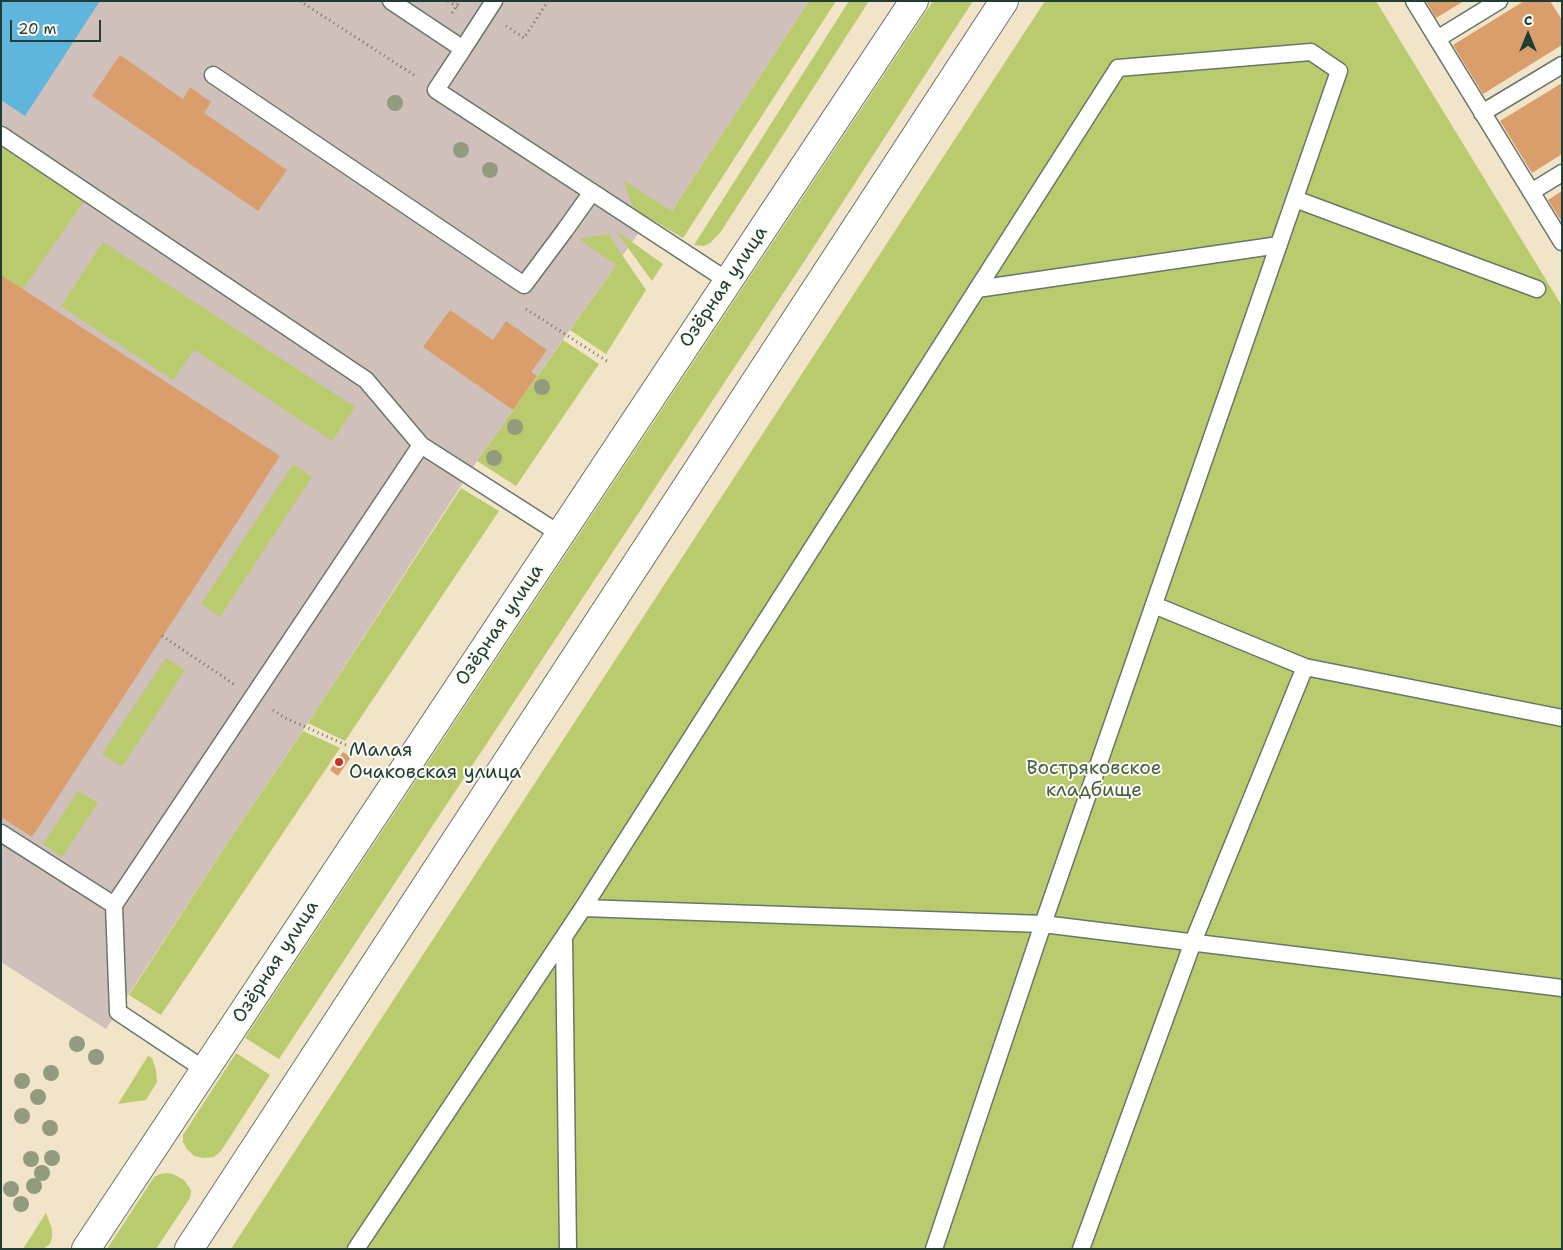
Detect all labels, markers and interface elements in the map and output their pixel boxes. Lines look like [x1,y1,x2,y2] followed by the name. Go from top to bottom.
[12,10,104,42] scale bar
[1503,10,1553,60] north arrow
[1524,11,1532,29] text: С
[18,19,57,39] text: 20 m
[675,222,773,352] street label: Озёрная улица
[451,560,549,690] street label: Озёрная улица
[349,740,521,784] place label: Малая Очаковская улица
[333,756,345,768] marker: Малая Очаковская улица
[1027,758,1161,802] park label: Востряковское кладбище
[228,896,324,1028] street label: Озёрная улица

